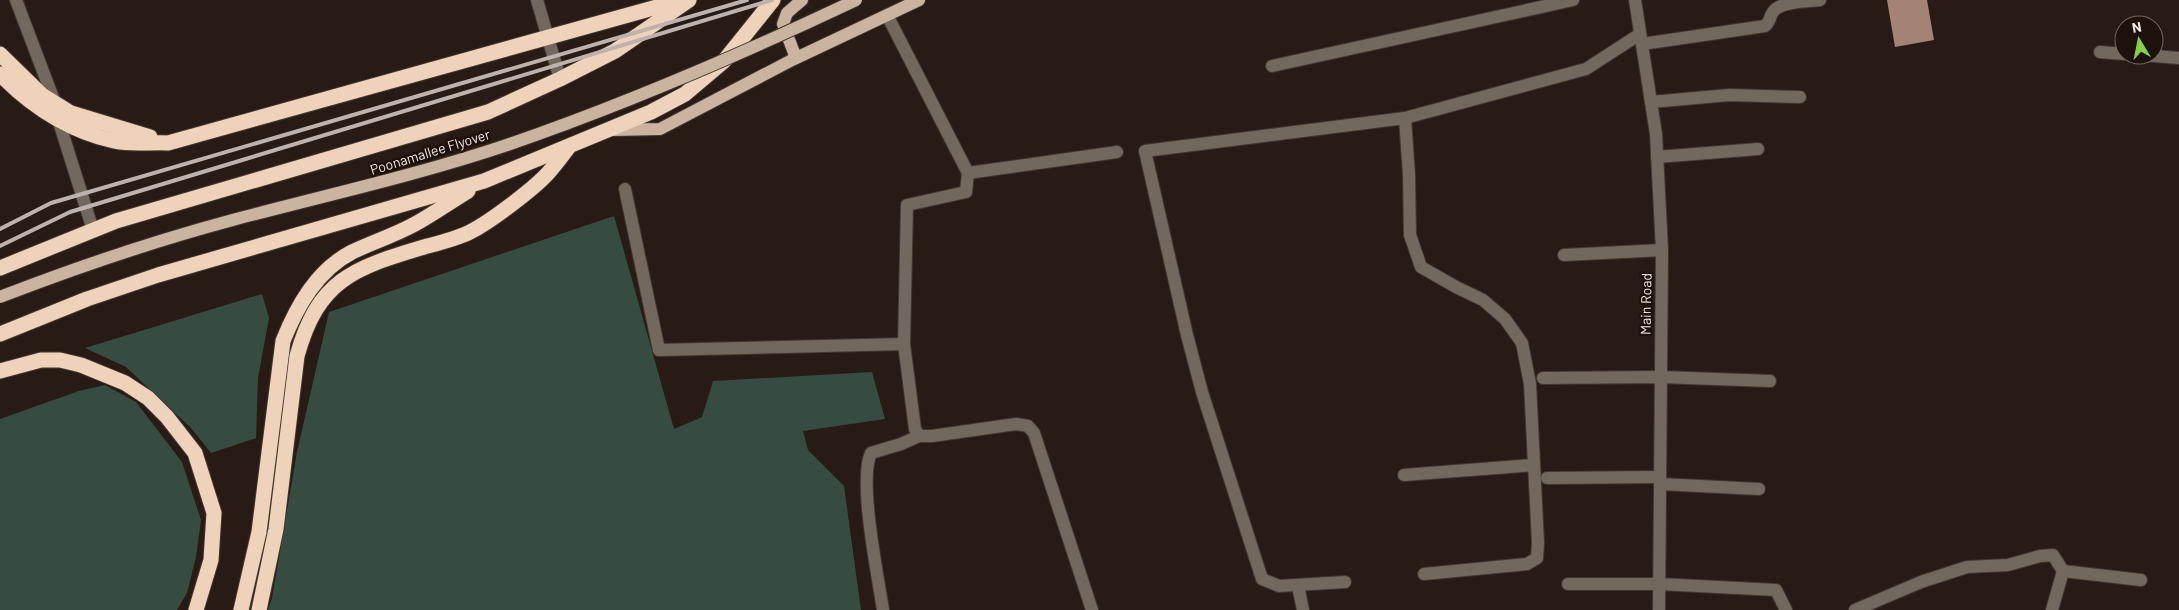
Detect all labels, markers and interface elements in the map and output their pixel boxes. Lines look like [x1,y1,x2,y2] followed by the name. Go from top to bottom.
[2114,15,2164,65] north arrow
[2131,18,2143,36] text: N
[368,125,492,178] street label: Poonamallee Flyover
[1636,273,1655,335] street label: Main Road

